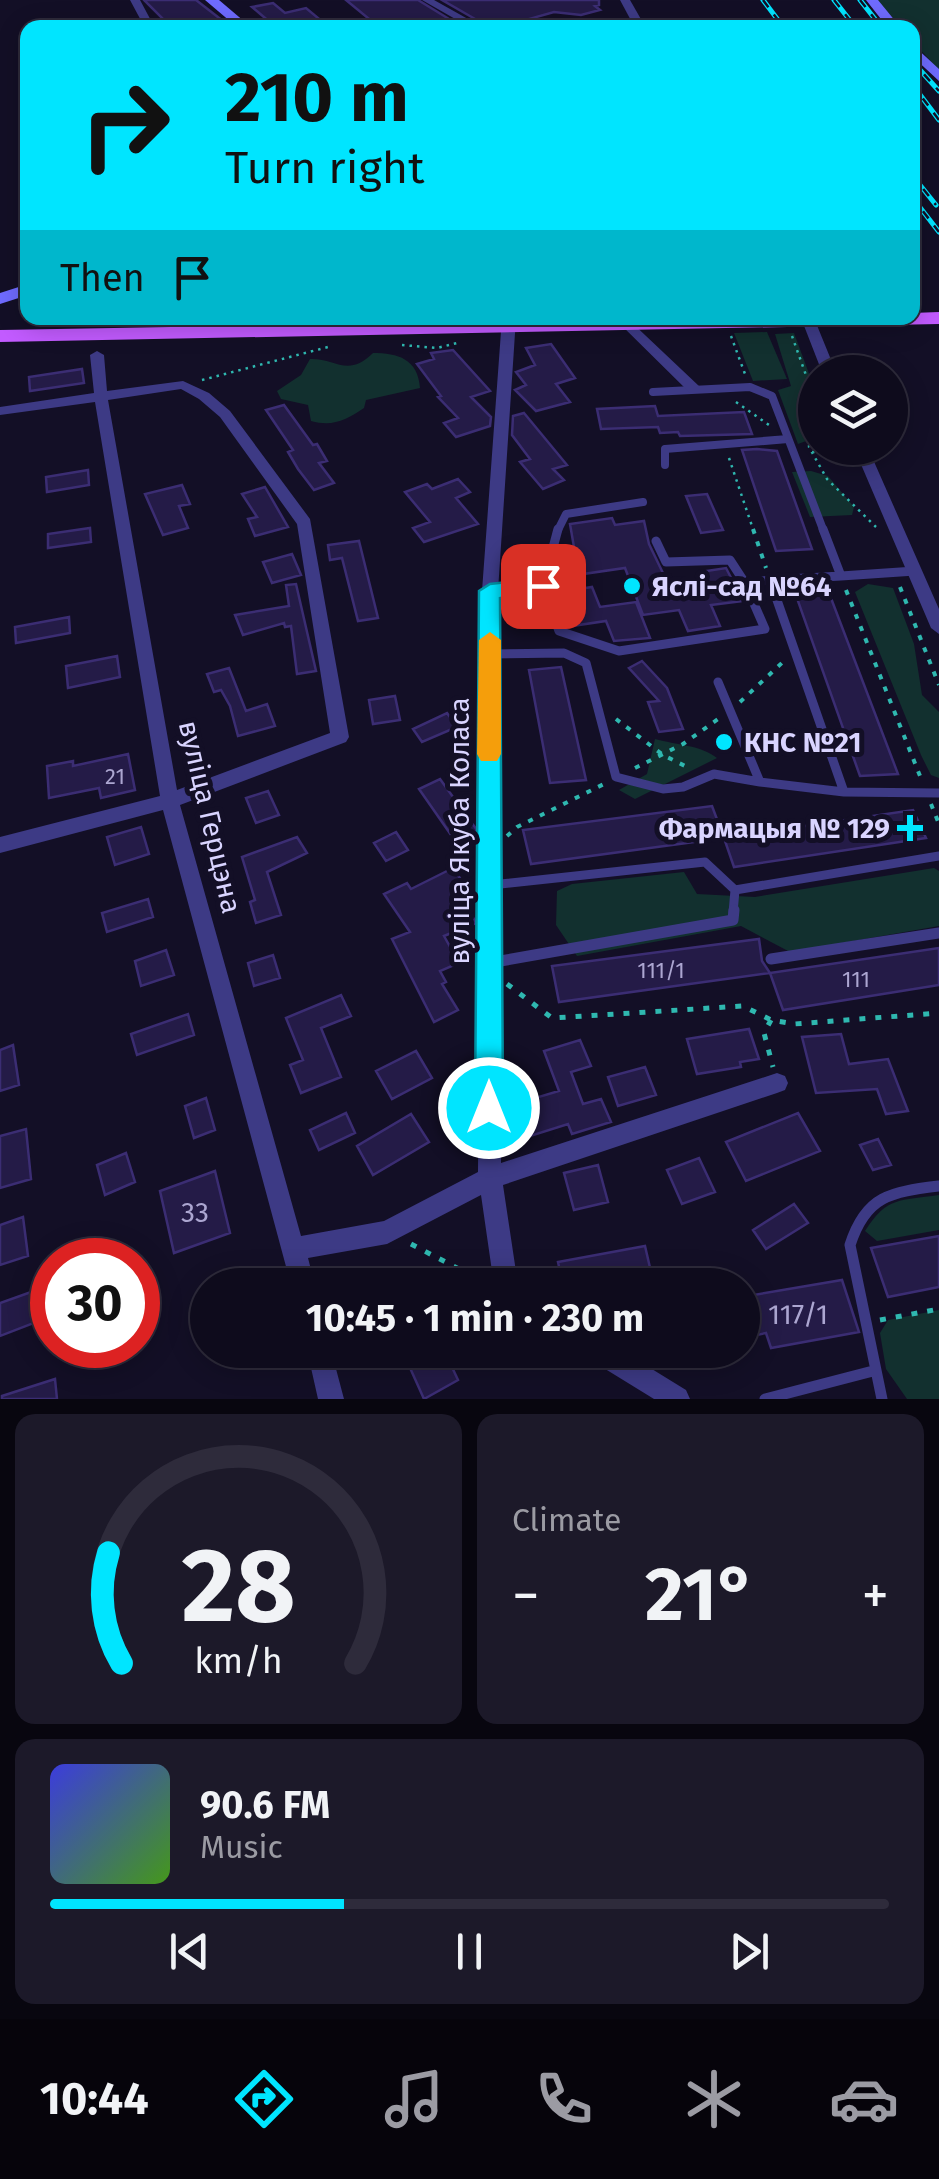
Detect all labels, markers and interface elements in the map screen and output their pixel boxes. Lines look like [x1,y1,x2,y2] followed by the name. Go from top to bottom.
[225,56,409,140] text: 210 m
[60,60,190,190] icon: right
[225,141,424,195] text: Turn right
[165,250,220,305] icon: arrive
[60,255,145,301] text: Then
[798,355,908,465] map controls
[798,355,908,465] button: layers
[501,544,586,629] pin
[516,559,571,614] icon: arrive
[652,570,832,603] place label: Яслі-сад №64
[621,575,643,597] marker: Яслі-сад №64
[443,697,476,965] street label: вуліца Якуба Коласа
[172,717,248,917] street label: вуліца Герцэна
[744,726,861,759] place label: КНС №21
[713,731,735,753] marker: КНС №21
[105,763,125,790] house number: 21
[659,812,890,845] place label: Фармацыя № 129
[899,817,921,839] marker: Фармацыя № 129
[637,957,685,984] house number: 111/1
[842,966,870,993] house number: 111
[437,1056,541,1160] position arrow
[181,1196,209,1229] house number: 33
[30,1238,160,1368] speed limit sign: 30
[306,1295,644,1341] text: 10:45 · 1 min · 230 m
[768,1298,828,1331] house number: 117/1
[512,1501,621,1539] text: Climate
[181,1524,296,1649] text: 28
[645,1550,756,1640] text: 21°
[512,1563,540,1629] text: −
[862,1563,889,1629] text: +
[194,1640,283,1682] text: km/h
[200,1782,330,1828] text: 90.6 FM
[200,1828,283,1866] text: Music
[162,1924,217,1979] icon: previous
[442,1924,497,1979] icon: pause
[722,1924,777,1979] icon: next
[229,2064,299,2134] icon: directions
[379,2064,449,2134] icon: music
[529,2064,599,2134] icon: phone
[679,2064,749,2134] icon: climate
[829,2064,899,2134] icon: car
[40,2072,149,2126] text: 10:44

